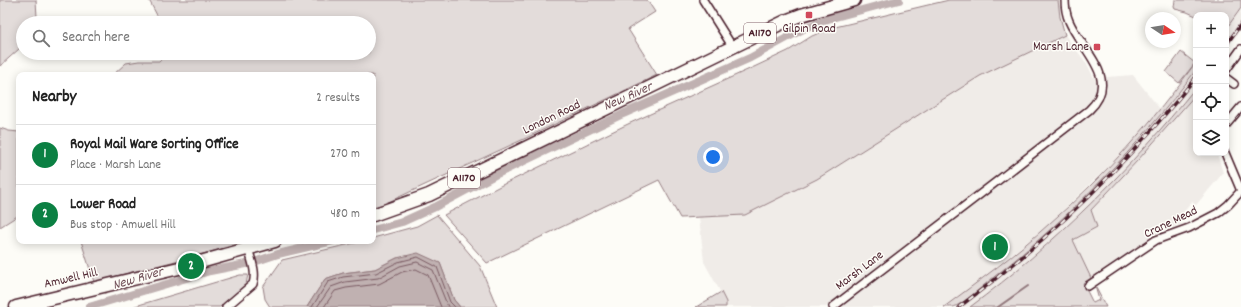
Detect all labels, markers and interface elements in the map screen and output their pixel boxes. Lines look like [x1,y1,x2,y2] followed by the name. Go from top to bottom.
[804,10,814,20] marker: Gilpin Road
[1145,12,1181,48] north arrow
[1193,12,1229,156] map controls
[1193,12,1229,48] button: +
[16,16,376,60] search box
[782,20,836,39] place label: Gilpin Road
[744,23,776,43] road number: A1170
[30,27,52,49] icon: search
[62,27,130,49] text: Search here
[1033,38,1089,57] place label: Marsh Lane
[1092,42,1102,52] marker: Marsh Lane
[1193,48,1229,84] button: −
[600,77,657,117] water label: New River
[1193,84,1229,120] button: locate
[32,86,76,110] text: Nearby
[316,89,360,108] text: 2 results
[520,96,584,140] street label: London Road
[1193,120,1229,156] button: layers
[70,134,239,156] text: Royal Mail Ware Sorting Office
[44,145,46,164] text: 1
[330,145,360,164] text: 270 m
[703,147,723,167] your location
[70,156,161,175] text: Place · Marsh Lane
[448,168,480,188] road number: A1170
[70,194,136,216] text: Lower Road
[1141,202,1201,244] street label: Crane Mead
[42,205,48,224] text: 2
[330,205,360,224] text: 480 m
[70,216,176,235] text: Bus stop · Amwell Hill
[982,232,1008,262] pin: 1
[832,246,888,295] street label: Marsh Lane
[178,251,204,281] pin: 2
[110,262,167,296] water label: New River
[42,264,100,294] street label: Amwell Hill

